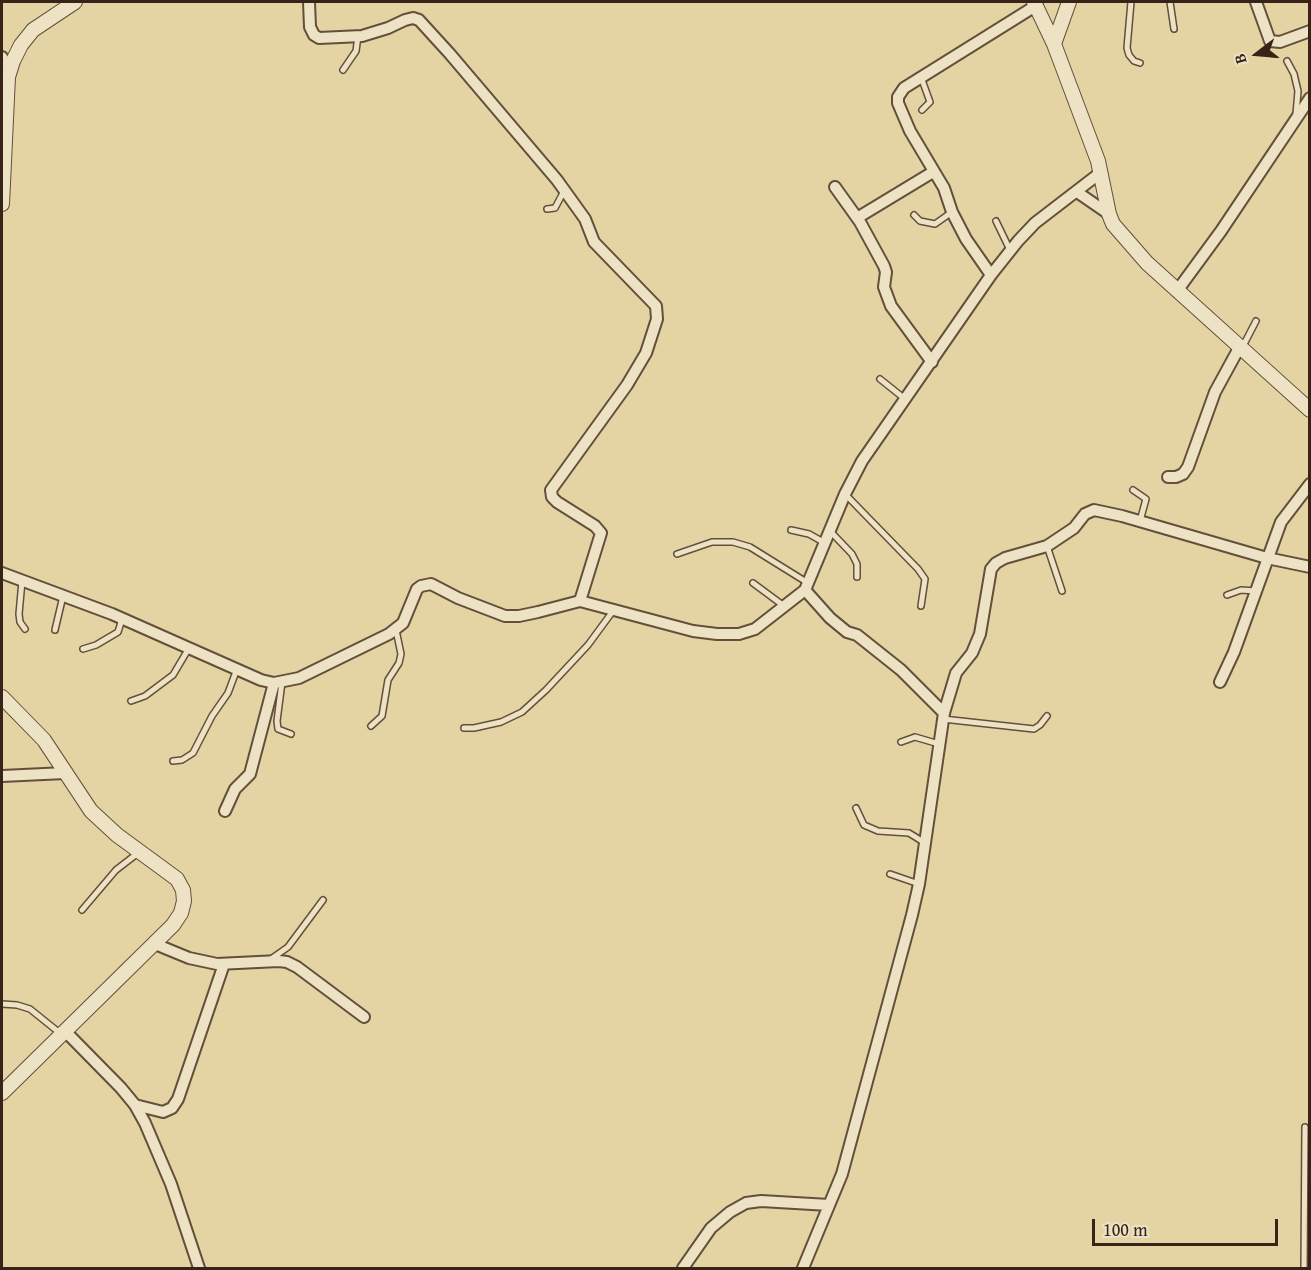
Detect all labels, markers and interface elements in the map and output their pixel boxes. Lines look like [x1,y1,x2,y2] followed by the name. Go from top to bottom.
[1227,24,1287,84] north arrow
[1227,51,1253,67] text: B
[1095,1207,1281,1245] scale bar
[1103,1216,1148,1243] text: 100 m

